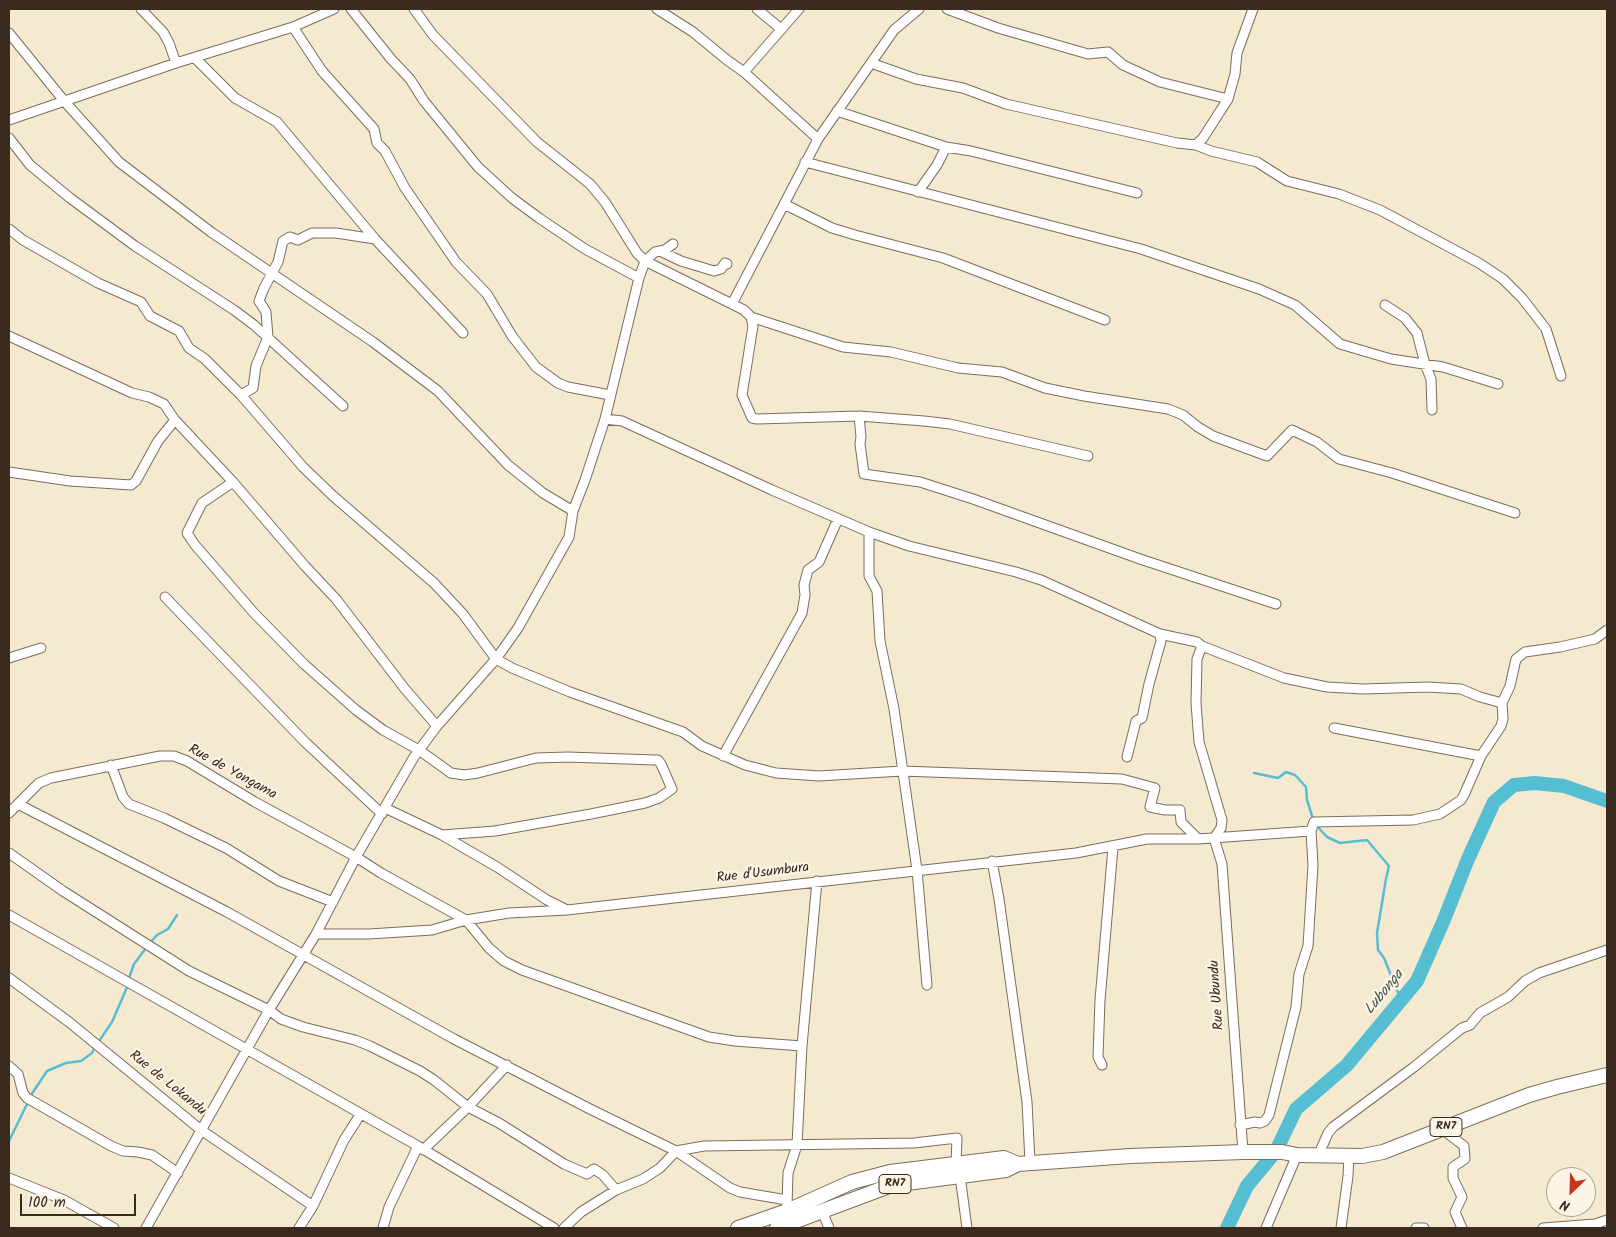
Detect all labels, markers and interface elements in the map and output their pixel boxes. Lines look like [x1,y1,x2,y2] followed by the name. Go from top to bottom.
[185,742,279,804] street label: Rue de Yongama
[716,860,810,888] street label: Rue d'Usumbura
[1207,959,1229,1031] street label: Rue Ubundu
[1362,967,1408,1019] water label: Lubonga
[125,1048,209,1120] street label: Rue de Lokandu
[1430,1118,1462,1136] road number: RN7
[1546,1167,1596,1217] north arrow
[879,1174,911,1194] road number: RN7
[22,1184,139,1216] scale bar
[28,1191,66,1215] text: 100 m
[1557,1193,1574,1217] text: N

